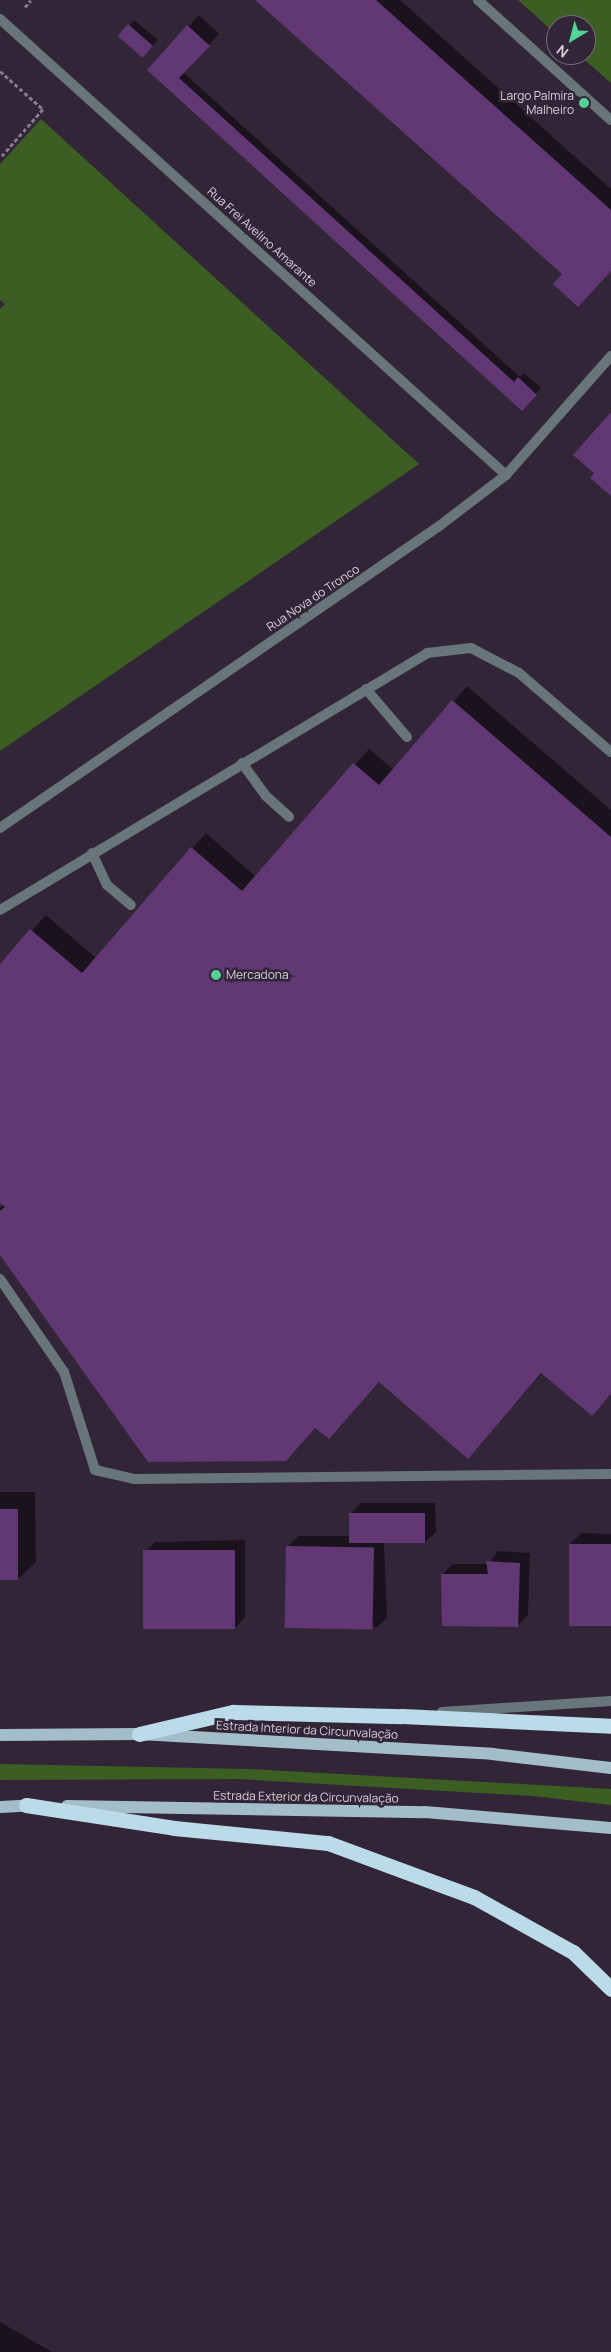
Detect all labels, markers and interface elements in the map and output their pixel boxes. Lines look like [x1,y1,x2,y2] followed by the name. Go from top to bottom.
[546,15,596,65] north arrow
[553,41,572,62] text: N
[500,89,574,117] place label: Largo Palmira Malheiro
[578,97,590,109] marker: Largo Palmira Malheiro
[204,184,320,290] street label: Rua Frei Avelino Amarante
[264,562,362,634] street label: Rua Nova do Tronco
[226,968,289,982] place label: Mercadona
[210,969,222,981] marker: Mercadona
[216,1718,398,1742] street label: Estrada Interior da Circunvalação
[213,1788,399,1806] street label: Estrada Exterior da Circunvalação

